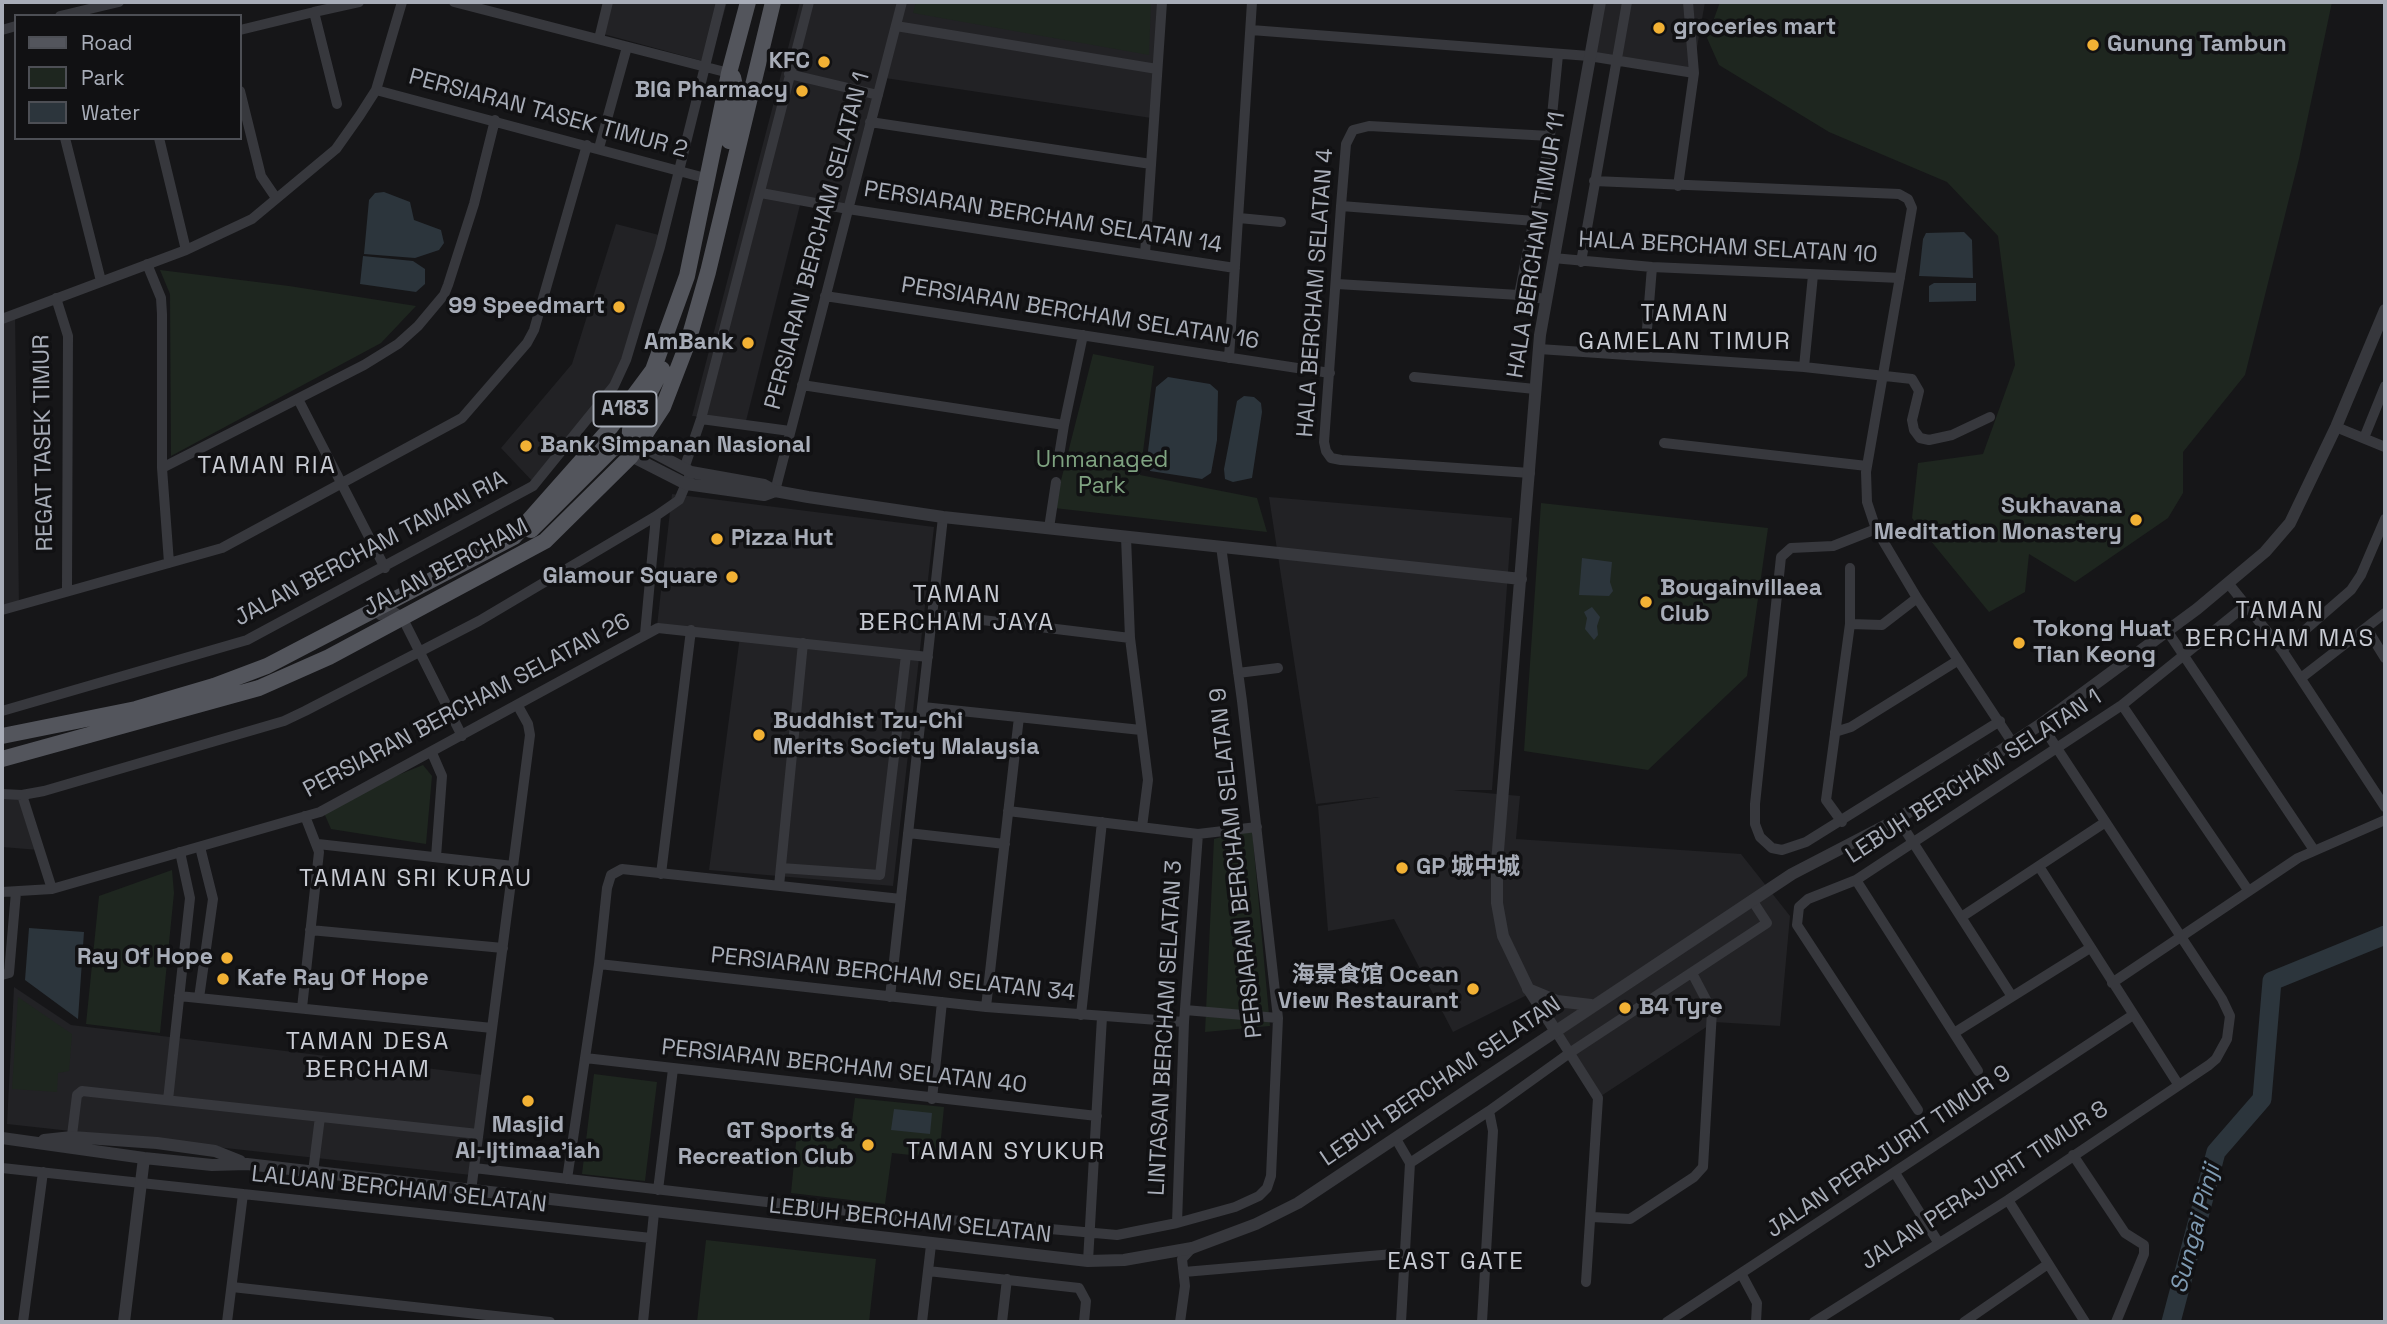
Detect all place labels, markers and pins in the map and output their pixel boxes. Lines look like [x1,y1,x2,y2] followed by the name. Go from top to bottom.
[1673,14,1836,42] place label: groceries mart
[1651,20,1667,36] marker: groceries mart
[2107,31,2287,59] place label: Gunung Tambun
[2085,37,2101,53] marker: Gunung Tambun
[769,48,810,76] place label: KFC
[816,54,832,70] marker: KFC
[635,77,788,105] place label: BIG Pharmacy
[794,83,810,99] marker: BIG Pharmacy
[448,293,605,321] place label: 99 Speedmart
[611,299,627,315] marker: 99 Speedmart
[644,329,734,357] place label: AmBank
[740,335,756,351] marker: AmBank
[540,432,811,460] place label: Bank Simpanan Nasional
[518,438,534,454] marker: Bank Simpanan Nasional
[1874,493,2122,547] place label: Sukhavana Meditation Monastery
[2128,512,2144,528] marker: Sukhavana Meditation Monastery
[731,525,834,553] place label: Pizza Hut
[709,531,725,547] marker: Pizza Hut
[542,563,718,591] place label: Glamour Square
[724,569,740,585] marker: Glamour Square
[1660,575,1822,629] place label: Bougainvillaea Club
[1638,594,1654,610] marker: Bougainvillaea Club
[2033,616,2172,670] place label: Tokong Huat Tian Keong
[2011,635,2027,651] marker: Tokong Huat Tian Keong
[773,708,1039,762] place label: Buddhist Tzu-Chi Merits Society Malaysia
[751,727,767,743] marker: Buddhist Tzu-Chi Merits Society Malaysia
[1416,854,1520,882] place label: GP 城中城
[1394,860,1410,876] marker: GP 城中城
[77,944,213,972] place label: Ray Of Hope
[219,950,235,966] marker: Ray Of Hope
[1278,962,1459,1016] place label: 海景食馆 Ocean View Restaurant
[237,965,429,993] place label: Kafe Ray Of Hope
[215,971,231,987] marker: Kafe Ray Of Hope
[1465,981,1481,997] marker: 海景食馆 Ocean View Restaurant
[1639,994,1723,1022] place label: B4 Tyre
[1617,1000,1633,1016] marker: B4 Tyre
[520,1093,536,1109] marker: Masjid Al-Ijtimaa'iah
[455,1112,601,1166] place label: Masjid Al-Ijtimaa'iah
[678,1118,854,1172] place label: GT Sports & Recreation Club
[860,1137,876,1153] marker: GT Sports & Recreation Club

